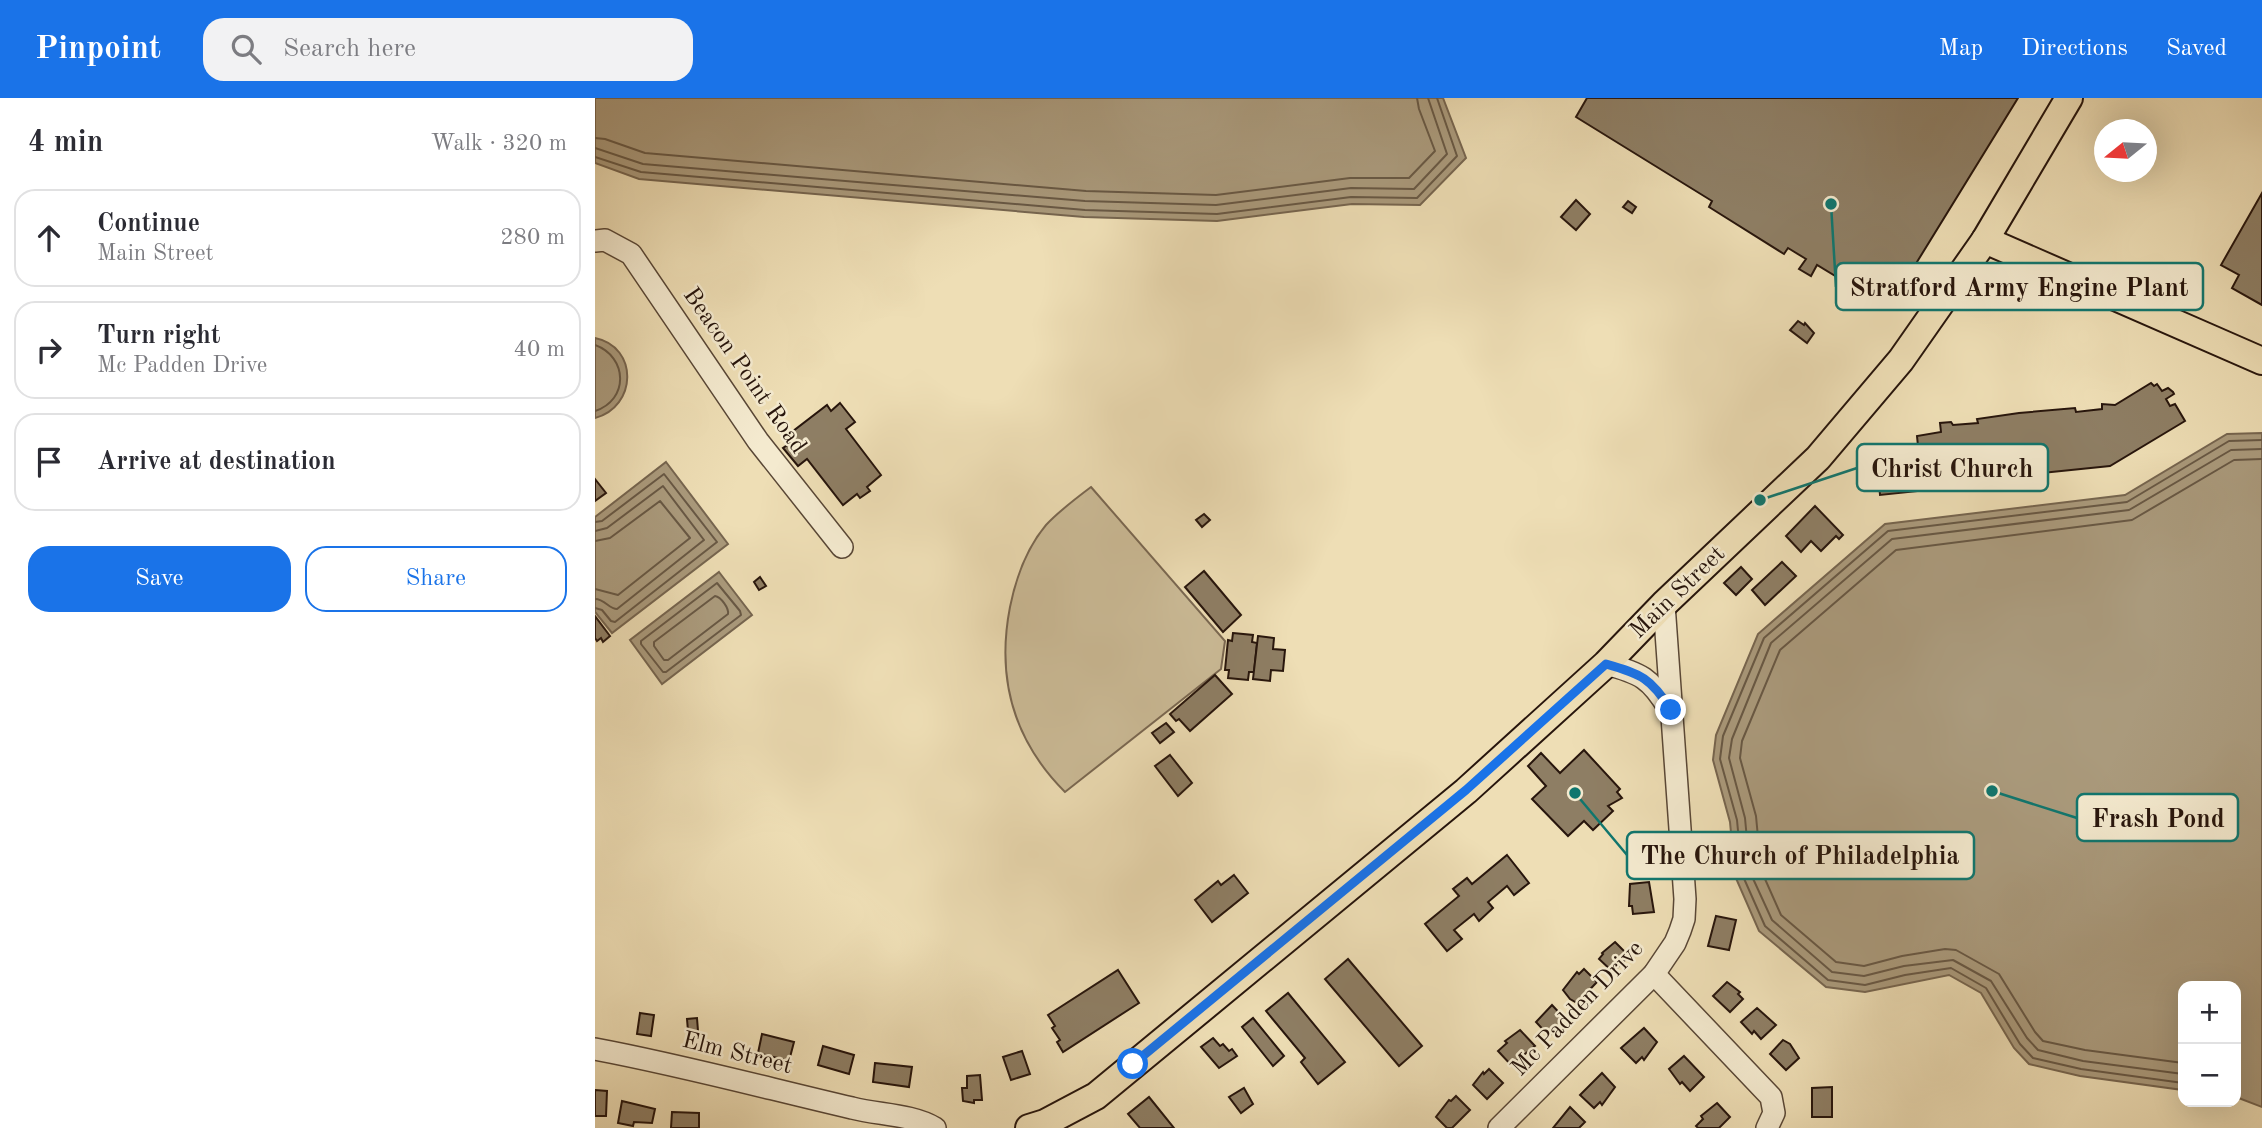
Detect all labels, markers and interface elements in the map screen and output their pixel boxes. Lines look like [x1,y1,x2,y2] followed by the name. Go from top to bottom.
[203,18,693,81] search box
[227,30,265,68] icon: search
[35,33,161,66] text: Pinpoint
[283,36,416,62] text: Search here
[1939,37,1983,61] text: Map
[2021,37,2128,61] text: Directions
[2166,37,2227,61] text: Saved
[2094,119,2157,182] north arrow
[28,128,103,158] text: 4 min
[431,132,567,155] text: Walk · 320 m
[97,211,200,237] text: Continue
[30,219,68,257] icon: ahead
[500,226,565,249] text: 280 m
[97,242,214,265] text: Main Street
[1836,263,2203,310] callout: Stratford Army Engine Plant
[1850,276,2188,302] text: Stratford Army Engine Plant
[678,284,810,458] street label: Beacon Point Road
[97,323,220,349] text: Turn right
[30,331,68,369] icon: right
[514,338,565,361] text: 40 m
[97,354,267,377] text: Mc Padden Drive
[30,443,68,481] icon: arrive
[1857,444,2048,491] callout: Christ Church
[97,449,336,475] text: Arrive at destination
[1871,457,2033,483] text: Christ Church
[1626,542,1730,644] street label: Main Street
[28,546,291,612] button: Save
[305,546,567,612] button: Share
[1655,694,1686,725] route end
[2077,794,2238,841] callout: Frash Pond
[2091,807,2225,833] text: Frash Pond
[1627,832,1974,879] callout: The Church of Philadelphia
[1640,844,1960,870] text: The Church of Philadelphia
[1508,937,1648,1081] street label: Mc Padden Drive
[2178,981,2241,1107] map controls
[2178,981,2241,1044] button: +
[680,1029,794,1079] street label: Elm Street
[2178,1044,2241,1107] button: −
[1117,1048,1148,1079] route start

